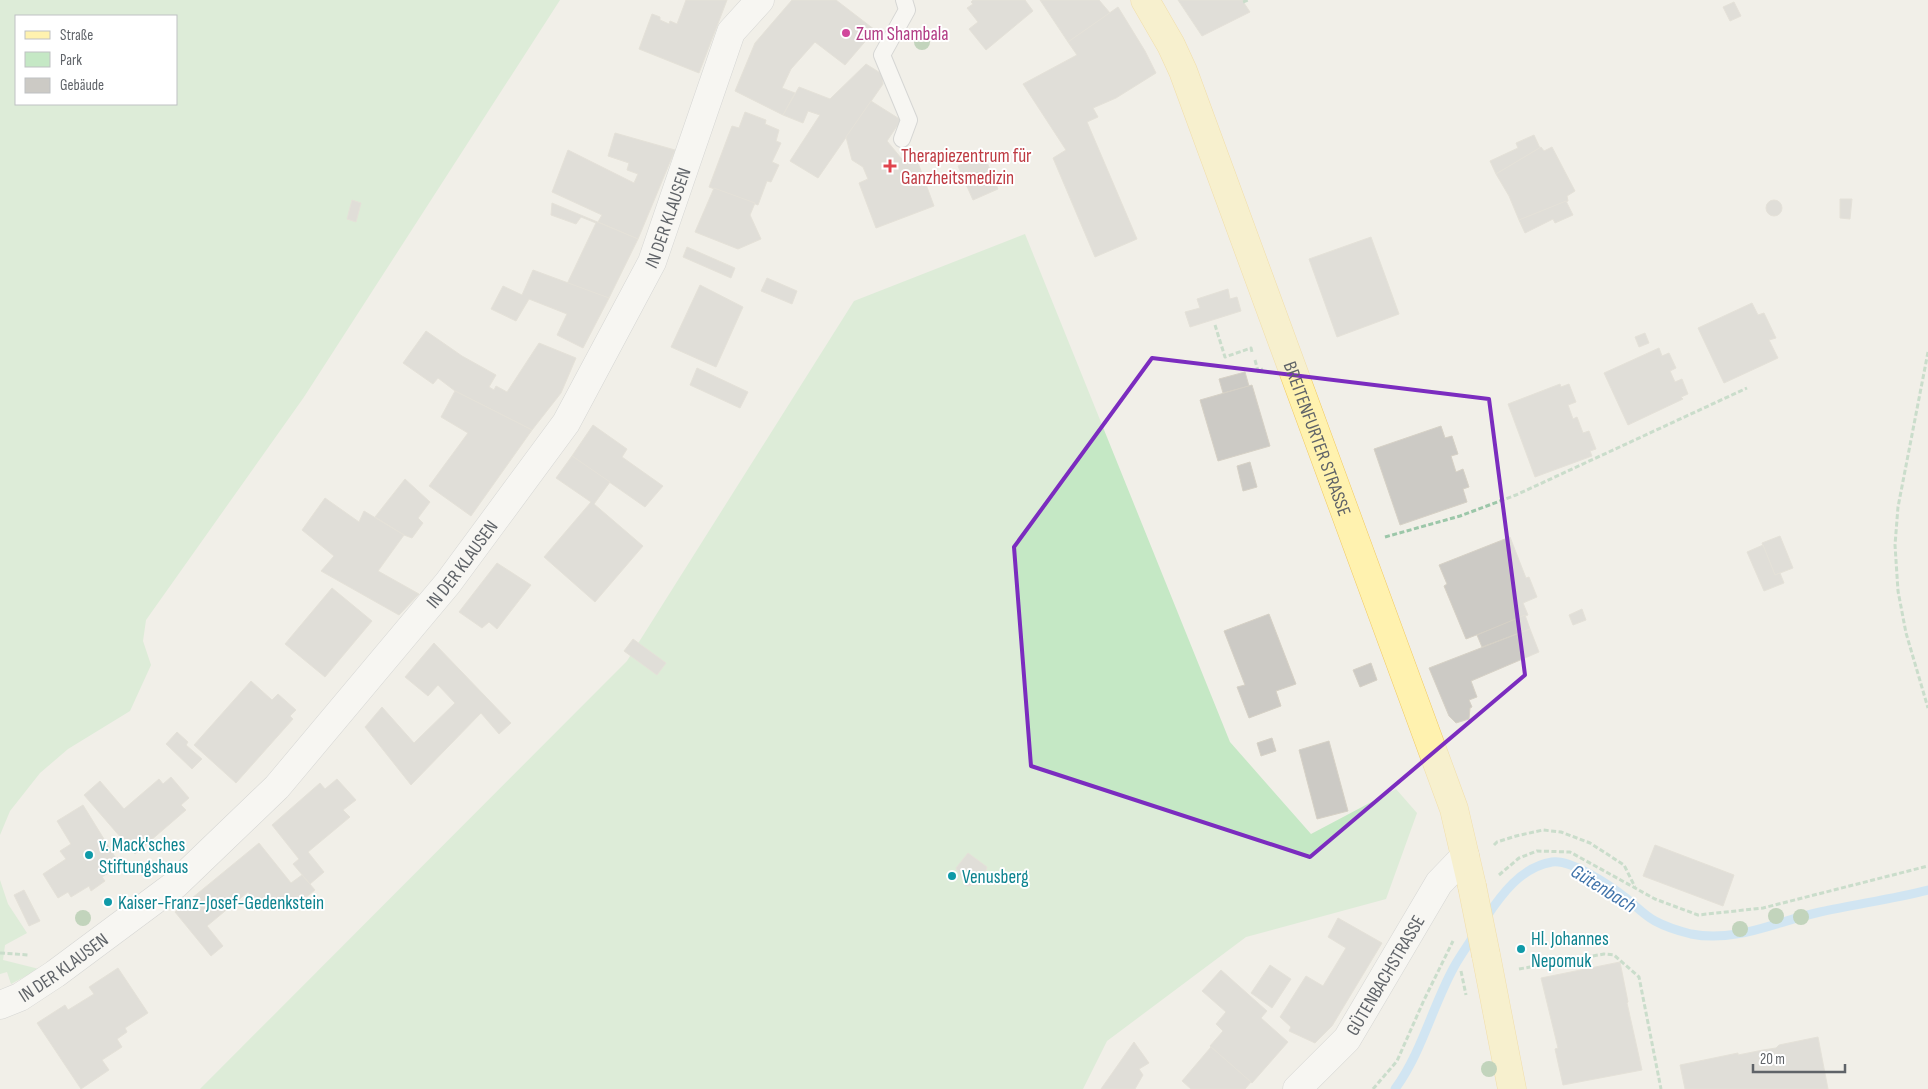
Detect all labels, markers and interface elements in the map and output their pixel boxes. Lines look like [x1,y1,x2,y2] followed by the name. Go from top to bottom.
[15,15,178,105] legend
[856,23,949,46] place label: Zum Shambala
[60,26,93,45] text: Straße
[840,27,852,39] marker: Zum Shambala
[60,51,82,70] text: Park
[60,76,104,95] text: Gebäude
[901,145,1032,190] place label: Therapiezentrum für Ganzheitsmedizin
[883,159,897,173] marker: Therapiezentrum für Ganzheitsmedizin
[641,165,697,273] street label: IN DER KLAUSEN
[1278,358,1355,519] street label: BREITENFURTER STRASSE
[422,516,503,613] street label: IN DER KLAUSEN
[99,834,189,879] place label: v. Mack'sches Stiftungshaus
[83,849,95,861] marker: v. Mack'sches Stiftungshaus
[1566,859,1641,918] water label: Gütenbach
[962,866,1029,889] place label: Venusberg
[946,870,958,882] marker: Venusberg
[118,892,324,915] place label: Kaiser-Franz-Josef-Gedenkstein
[102,896,114,908] marker: Kaiser-Franz-Josef-Gedenkstein
[1342,911,1430,1040] street label: GÜTENBACHSTRASSE
[1531,928,1609,973] place label: Hl. Johannes Nepomuk
[15,929,113,1008] street label: IN DER KLAUSEN
[1515,943,1527,955] marker: Hl. Johannes Nepomuk
[1753,1042,1846,1074] scale bar
[1760,1050,1785,1069] text: 20 m

